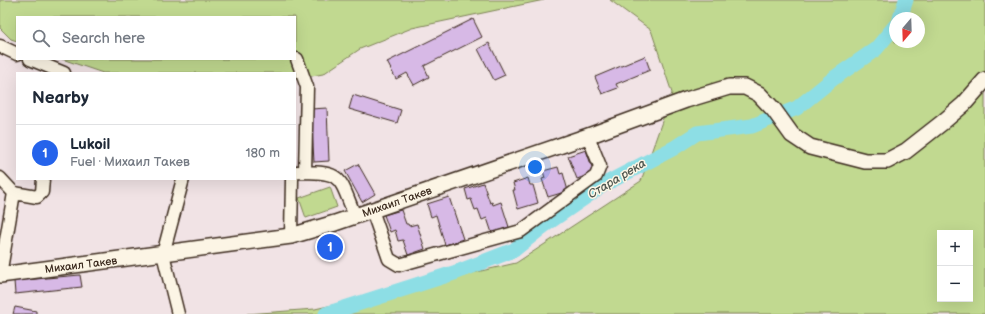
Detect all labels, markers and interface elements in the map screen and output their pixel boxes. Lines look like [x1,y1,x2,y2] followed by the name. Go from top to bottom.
[889,12,925,48] north arrow
[16,16,296,60] search box
[30,27,52,49] icon: search
[62,29,145,48] text: Search here
[32,88,89,108] text: Nearby
[70,135,110,154] text: Lukoil
[42,145,48,161] text: 1
[245,145,280,161] text: 180 m
[70,154,190,170] text: Fuel · Михаил Такев
[585,156,649,202] water label: Стара река
[525,157,545,177] your location
[361,184,434,220] street label: Михаил Такев
[937,230,973,302] map controls
[937,230,973,266] button: +
[317,232,343,262] pin: 1
[44,254,118,276] street label: Михаил Такев
[937,266,973,302] button: −

